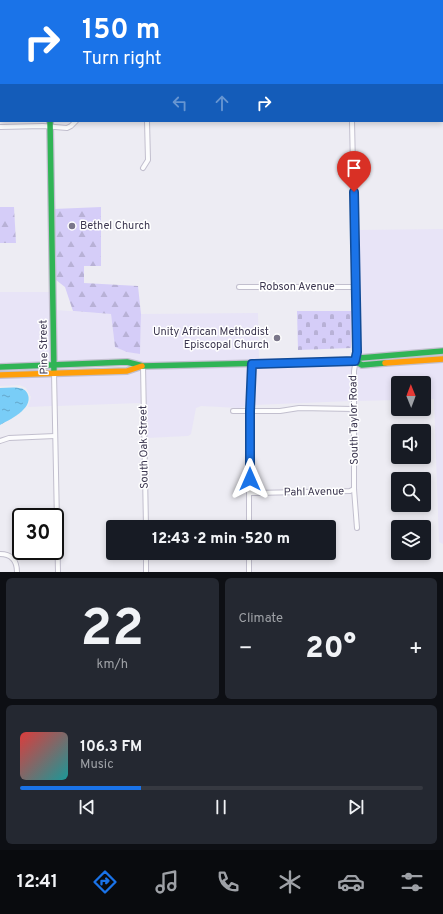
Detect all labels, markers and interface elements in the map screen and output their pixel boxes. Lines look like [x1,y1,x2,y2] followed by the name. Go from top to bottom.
[82,13,160,49] text: 150 m
[16,16,68,68] icon: right
[82,48,162,71] text: Turn right
[169,92,191,114] icon: left
[211,92,233,114] icon: ahead
[253,92,275,114] icon: right
[337,151,371,192] pin
[343,157,365,179] icon: arrive
[80,219,150,233] place label: Bethel Church
[67,221,77,231] marker: Bethel Church
[259,280,335,294] street label: Robson Avenue
[37,319,51,375] street label: Pine Street
[153,325,269,352] place label: Unity African Methodist Episcopal Church
[272,333,282,343] marker: Unity African Methodist Episcopal Church
[346,375,362,465] street label: South Taylor Road
[391,376,431,416] north arrow
[391,376,431,560] map controls
[136,405,152,489] street label: South Oak Street
[391,424,431,464] button: sound
[229,458,271,500] position arrow
[391,472,431,512] button: search
[284,484,344,500] street label: Pahl Avenue
[12,508,64,560] speed limit sign: 30
[391,520,431,560] button: layers
[152,530,290,549] text: 12:43 · 2 min · 520 m
[80,598,144,664] text: 22
[239,611,283,627] text: Climate
[305,631,356,668] text: 20°
[239,636,253,663] text: −
[409,636,423,663] text: +
[96,657,128,673] text: km/h
[80,738,142,757] text: 106.3 FM
[80,757,114,773] text: Music
[76,796,98,818] icon: previous
[210,796,232,818] icon: pause
[345,796,367,818] icon: next
[91,868,119,896] icon: directions
[153,868,181,896] icon: music
[214,868,242,896] icon: phone
[276,868,304,896] icon: climate
[337,868,365,896] icon: car
[398,868,426,896] icon: filters
[17,871,58,894] text: 12:41

